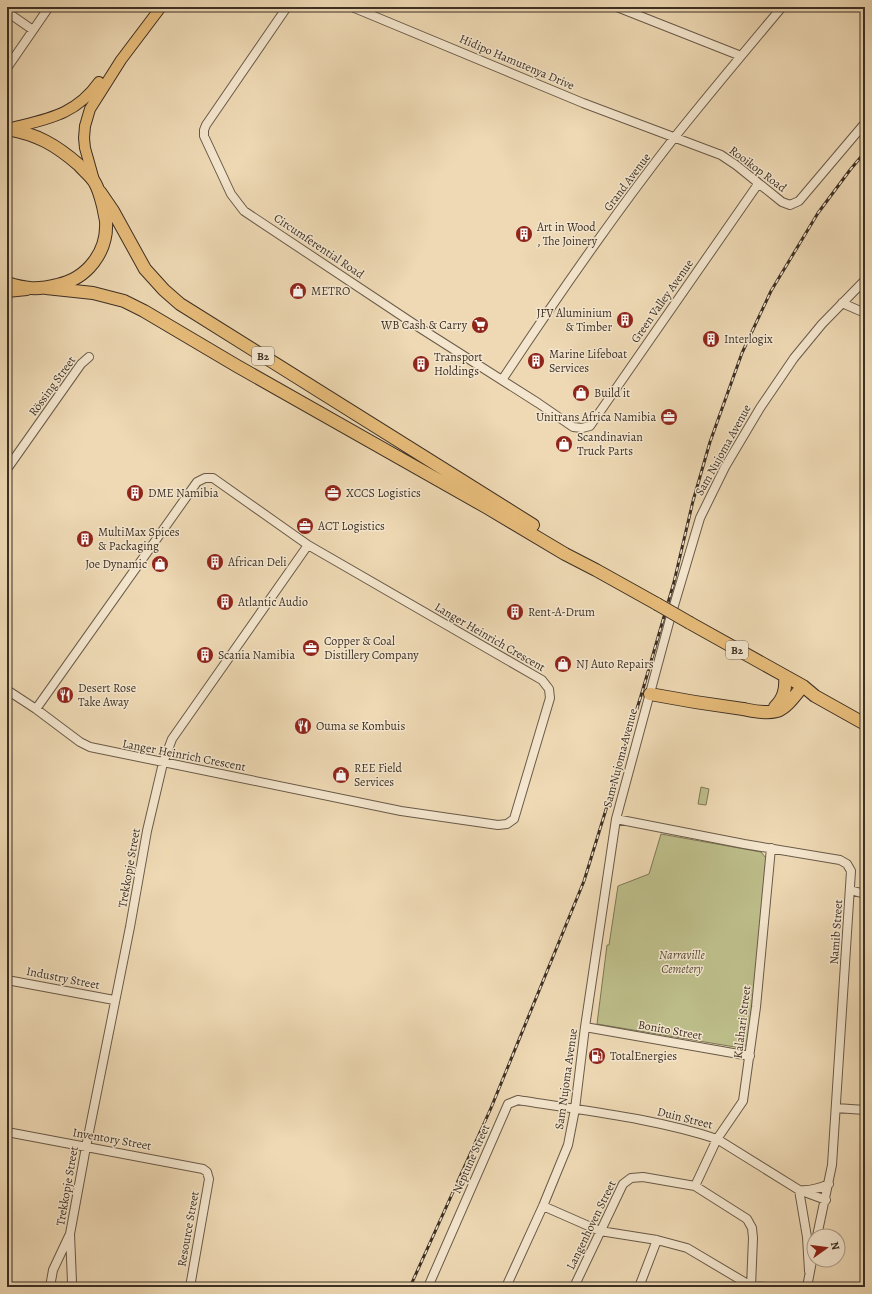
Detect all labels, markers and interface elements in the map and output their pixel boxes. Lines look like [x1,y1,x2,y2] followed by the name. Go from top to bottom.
[457,31,577,93] street label: Hidipo Hamutenya Drive
[726,142,790,196] street label: Rooikop Road
[600,150,654,214] street label: Grand Avenue
[271,210,368,282] street label: Circumferential Road
[536,219,598,249] place label: Art in Wood , The Joinery
[514,224,534,244] building icon: Art in Wood , The Joinery
[627,256,697,346] street label: Green Valley Avenue
[288,281,308,301] shop icon: METRO
[311,283,350,299] place label: METRO
[536,305,612,335] place label: JFV Aluminium & Timber
[615,310,635,330] building icon: JFV Aluminium & Timber
[470,315,490,335] supermarket icon: WB Cash & Carry
[380,317,468,333] place label: WB Cash & Carry
[701,329,721,349] building icon: Interlogix
[724,331,773,347] place label: Interlogix
[549,346,627,376] place label: Marine Lifeboat Services
[252,347,274,365] road number: B2
[434,349,483,379] place label: Transport Holdings
[526,351,546,371] building icon: Marine Lifeboat Services
[25,353,79,419] street label: Rössing Street
[411,354,431,374] building icon: Transport Holdings
[571,383,591,403] shop icon: Build it
[594,385,630,401] place label: Build it
[691,402,755,498] street label: Sam Nujoma Avenue
[659,407,679,427] office icon: Unitrans Africa Namibia
[536,409,656,425] place label: Unitrans Africa Namibia
[577,429,643,459] place label: Scandinavian Truck Parts
[554,434,574,454] shop icon: Scandinavian Truck Parts
[125,483,145,503] building icon: DME Namibia
[323,483,343,503] office icon: XCCS Logistics
[148,485,219,501] place label: DME Namibia
[346,485,421,501] place label: XCCS Logistics
[295,516,315,536] office icon: ACT Logistics
[317,518,385,534] place label: ACT Logistics
[98,524,180,554] place label: MultiMax Spices & Packaging
[75,529,95,549] building icon: MultiMax Spices & Packaging
[205,552,225,572] building icon: African Deli
[150,554,170,574] shop icon: Joe Dynamic
[227,554,287,570] place label: African Deli
[85,556,147,572] place label: Joe Dynamic
[215,592,235,612] building icon: Atlantic Audio
[237,594,308,610] place label: Atlantic Audio
[432,599,548,675] street label: Langer Heinrich Crescent
[505,602,525,622] building icon: Rent-A-Drum
[528,604,595,620] place label: Rent-A-Drum
[324,633,419,663] place label: Copper & Coal Distillery Company
[301,638,321,658] office icon: Copper & Coal Distillery Company
[726,641,748,659] road number: B2
[195,645,215,665] building icon: Scania Namibia
[218,647,295,663] place label: Scania Namibia
[553,654,573,674] shop icon: NJ Auto Repairs
[576,656,654,672] place label: NJ Auto Repairs
[78,680,136,710] place label: Desert Rose Take Away
[55,685,75,705] restaurant icon: Desert Rose Take Away
[599,707,641,809] street label: Sam Nujoma Avenue
[293,716,313,736] restaurant icon: Ouma se Kombuis
[316,718,405,734] place label: Ouma se Kombuis
[121,735,247,775] street label: Langer Heinrich Crescent
[354,760,402,790] place label: REE Field Services
[331,765,351,785] shop icon: REE Field Services
[114,827,144,909] street label: Trekkopje Street
[826,899,846,965] street label: Namib Street
[659,947,706,977] park label: Narraville Cemetery
[25,963,101,993] street label: Industry Street
[730,985,754,1059] street label: Kalahari Street
[637,1016,703,1044] street label: Bonito Street
[551,1027,581,1131] street label: Sam Nujoma Avenue
[587,1046,607,1066] fuel station icon: TotalEnergies
[610,1048,677,1064] place label: TotalEnergies
[656,1103,715,1133] street label: Duin Street
[449,1122,493,1196] street label: Neptune Street
[71,1124,153,1154] street label: Inventory Street
[52,1145,82,1227] street label: Trekkopje Street
[562,1178,620,1272] street label: Langenhoven Street
[173,1190,203,1268] street label: Resource Street
[806,1228,846,1268] north arrow
[827,1240,843,1251] text: N

